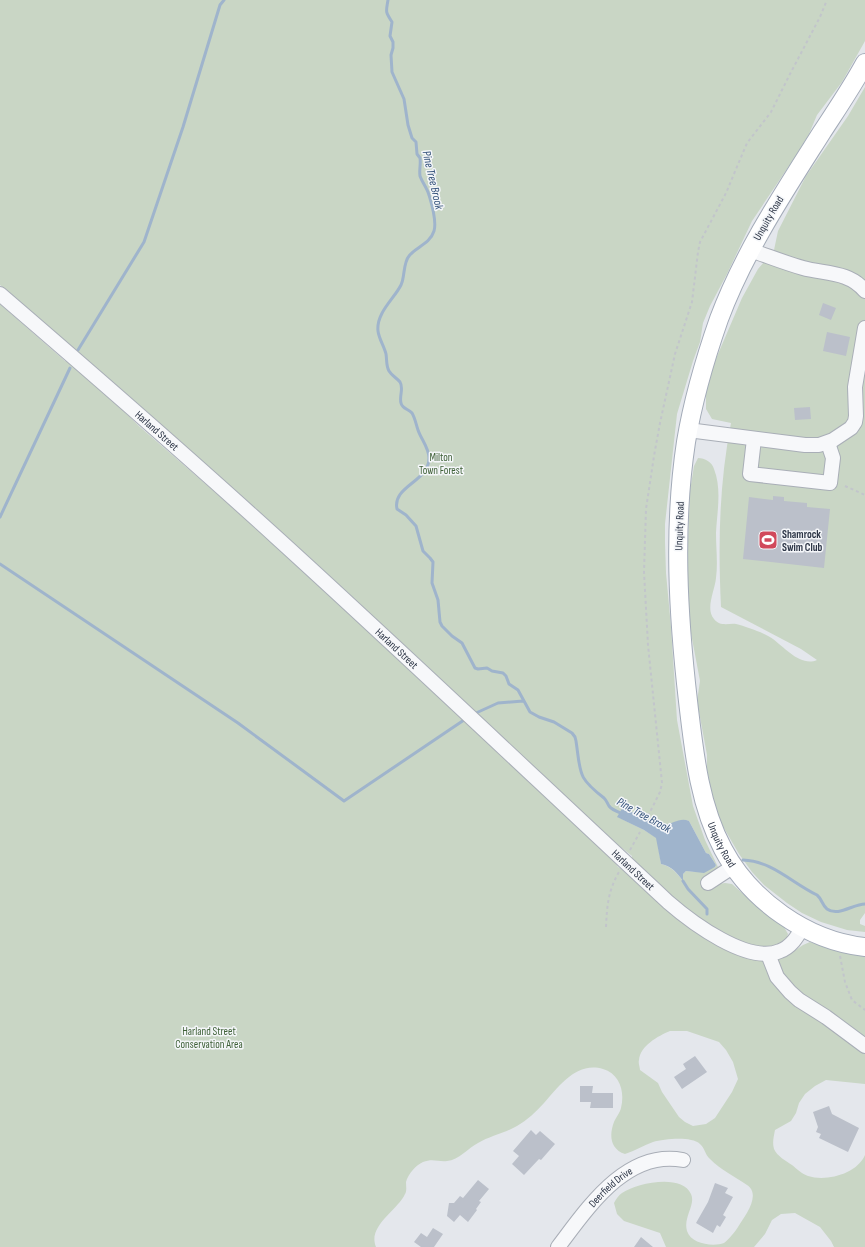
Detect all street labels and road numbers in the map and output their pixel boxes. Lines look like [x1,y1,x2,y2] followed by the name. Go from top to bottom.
[751,193,787,243] street label: Unquity Road
[132,408,182,454] street label: Harland Street
[672,501,687,551] street label: Unquity Road
[372,626,421,672] street label: Harland Street
[705,820,739,870] street label: Unquity Road
[609,847,658,894] street label: Harland Street
[586,1164,635,1210] street label: Deerfield Drive

